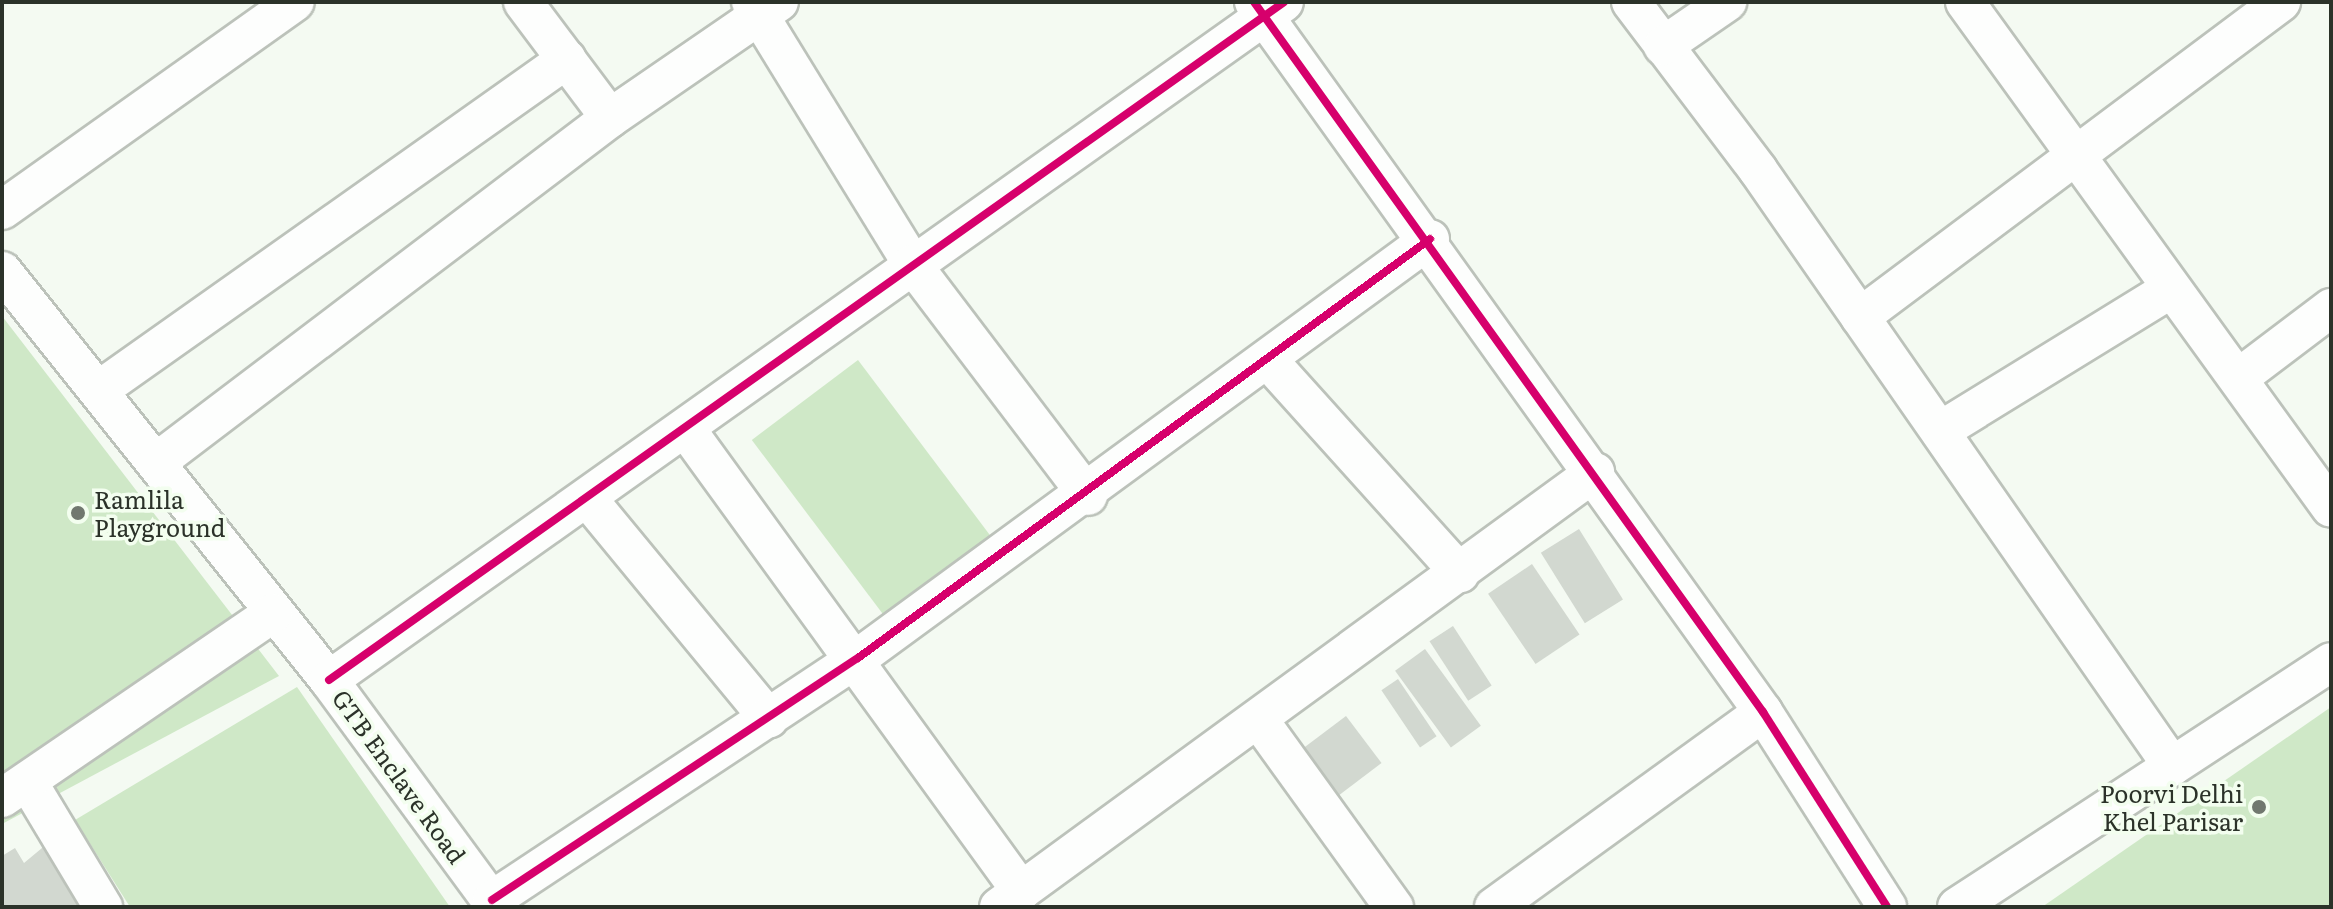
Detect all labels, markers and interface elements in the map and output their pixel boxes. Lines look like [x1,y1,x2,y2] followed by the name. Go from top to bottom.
[94,485,226,541] place label: Ramlila Playground
[69,504,87,522] marker: Ramlila Playground
[327,684,473,868] street label: GTB Enclave Road
[2100,779,2243,835] place label: Poorvi Delhi Khel Parisar
[2250,798,2268,816] marker: Poorvi Delhi Khel Parisar

